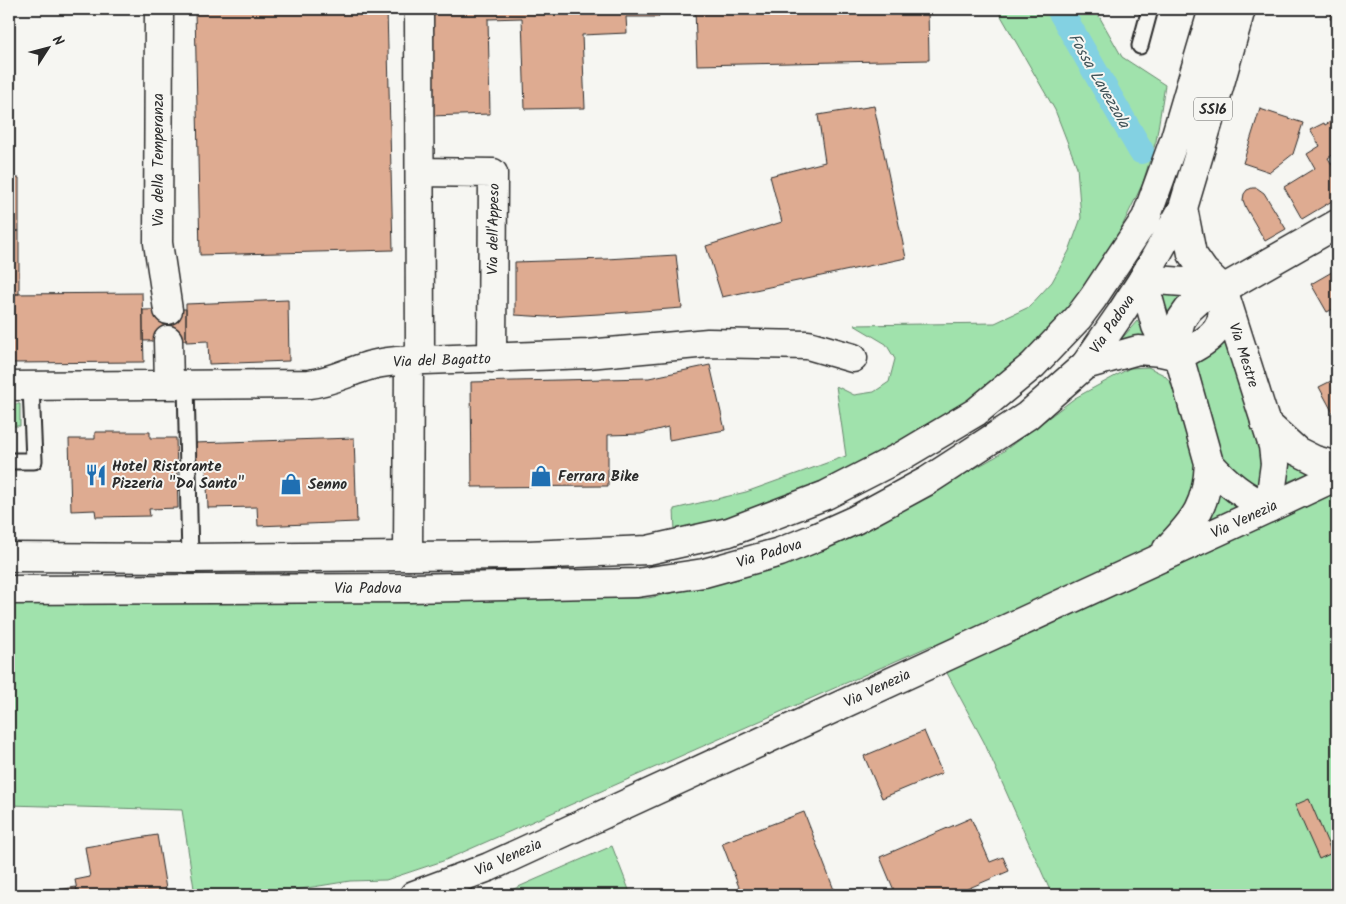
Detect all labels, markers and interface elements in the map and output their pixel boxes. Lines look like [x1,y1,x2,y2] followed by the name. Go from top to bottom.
[22,22,72,72] north arrow
[1061,29,1137,134] water label: Fossa Lavezzola
[46,31,69,51] text: N
[147,93,171,227] street label: Via della Temperanza
[1194,98,1232,120] road number: SS16
[481,183,507,275] street label: Via dell'Appeso
[1084,290,1142,359] street label: Via Padova
[1221,320,1265,391] street label: Via Mestre
[393,347,491,375] street label: Via del Bagatto
[112,455,244,496] place label: Hotel Ristorante Pizzeria "Da Santo"
[83,462,109,488] restaurant icon: Hotel Ristorante Pizzeria "Da Santo"
[528,463,554,489] shop icon: Ferrara Bike
[558,465,639,489] place label: Ferrara Bike
[278,471,304,497] shop icon: Senno
[308,473,347,497] place label: Senno
[1207,494,1282,546] street label: Via Venezia
[734,533,805,575] street label: Via Padova
[334,577,402,601] street label: Via Padova
[840,663,915,715] street label: Via Venezia
[471,832,546,883] street label: Via Venezia

